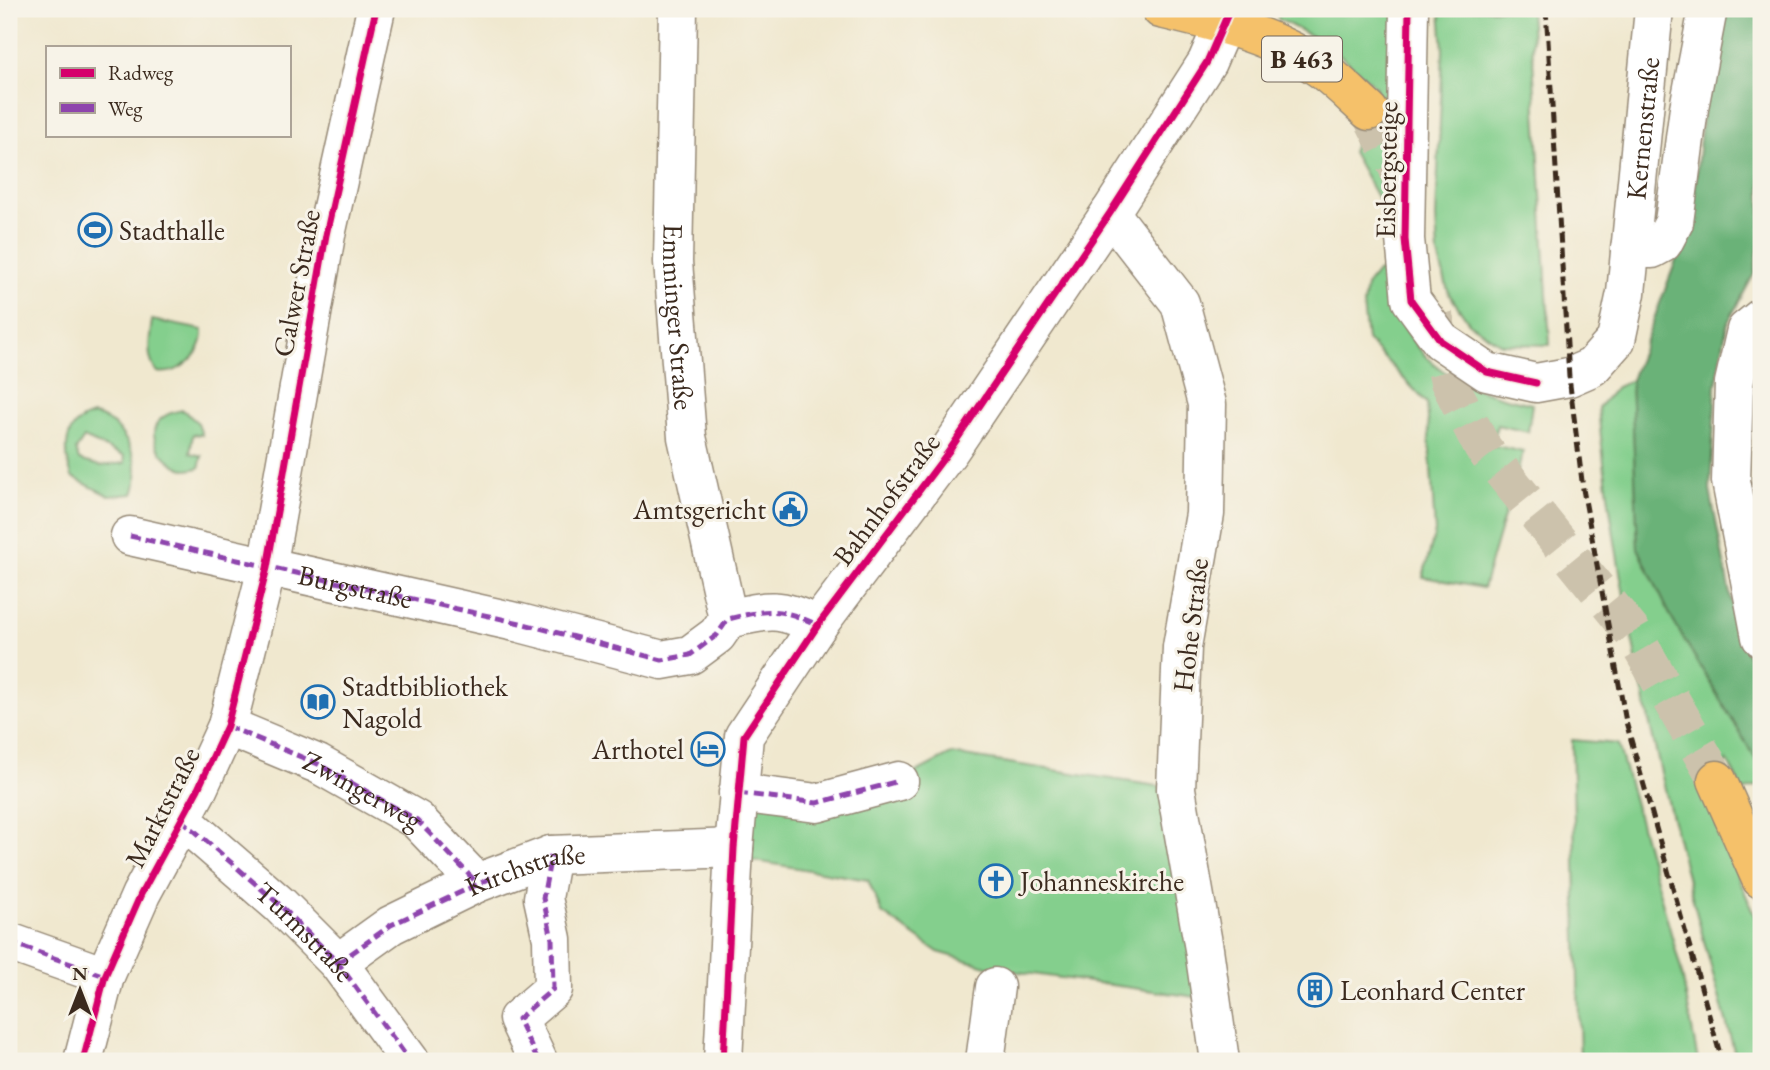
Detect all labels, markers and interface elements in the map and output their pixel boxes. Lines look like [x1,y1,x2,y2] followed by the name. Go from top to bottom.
[1262,36,1342,82] road number: B 463
[46,46,290,136] legend
[1617,55,1667,201] street label: Kernenstraße
[108,59,174,86] text: Radweg
[108,95,143,122] text: Weg
[1367,101,1405,239] street label: Eisbergsteige
[264,206,328,360] street label: Calwer Straße
[76,211,114,249] sports icon: Stadthalle
[119,212,225,248] place label: Stadthalle
[655,223,703,411] street label: Emminger Straße
[824,425,948,573] street label: Bahnhofstraße
[771,490,809,528] public building icon: Amtsgericht
[632,491,766,527] place label: Amtsgericht
[295,556,416,617] street label: Burgstraße
[1164,556,1216,694] street label: Hohe Straße
[342,668,509,736] place label: Stadtbibliothek Nagold
[299,683,337,721] library icon: Stadtbibliothek Nagold
[689,730,727,768] hotel icon: Arthotel
[591,731,684,767] place label: Arthotel
[116,741,208,873] street label: Marktstraße
[298,742,430,838] street label: Zwingerweg
[459,836,586,904] street label: Kirchstraße
[977,862,1015,900] church icon: Johanneskirche
[1018,863,1184,899] place label: Johanneskirche
[248,874,364,989] street label: Turmstraße
[46,954,116,1024] north arrow
[72,961,88,986] text: N
[1296,971,1334,1009] building icon: Leonhard Center
[1340,972,1526,1008] place label: Leonhard Center

